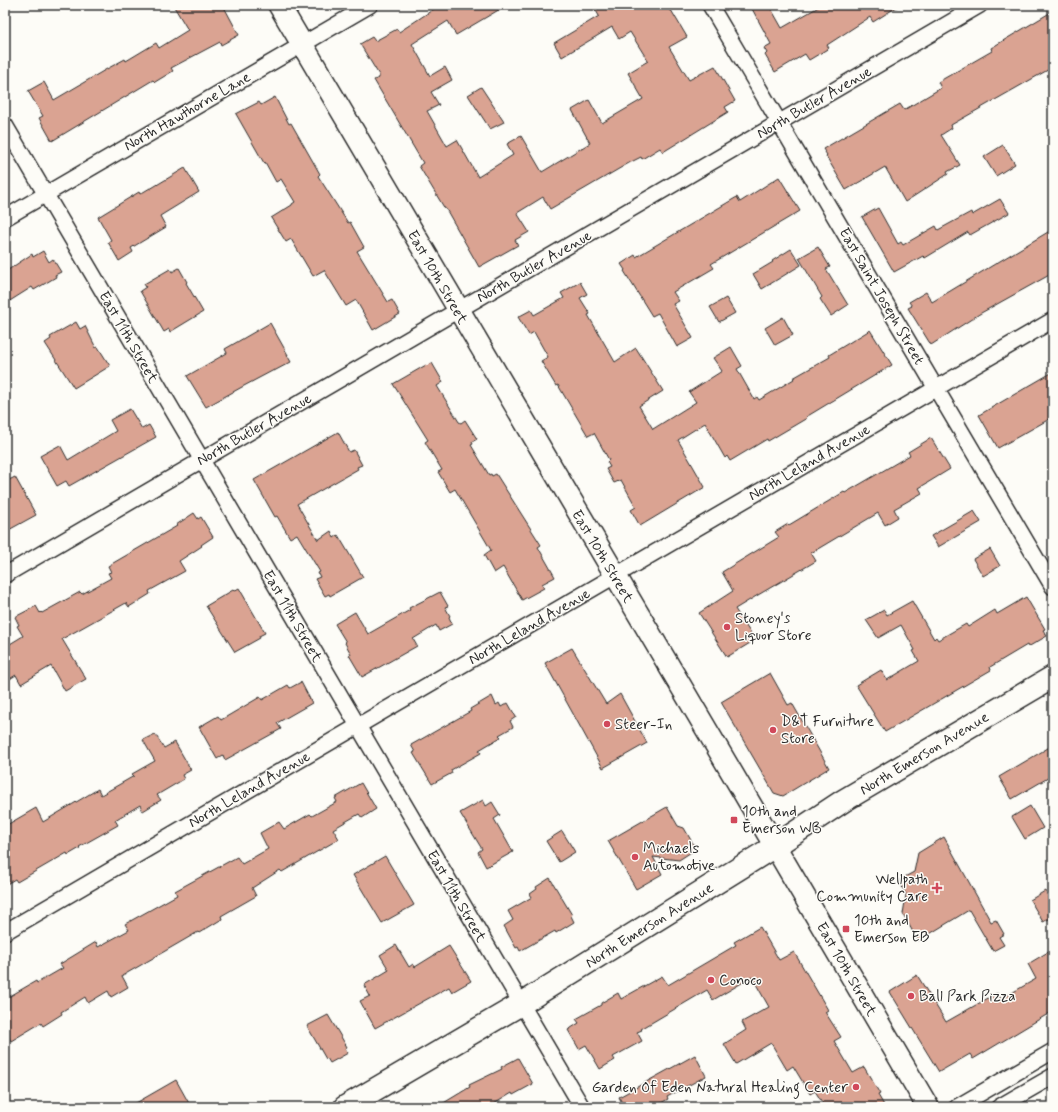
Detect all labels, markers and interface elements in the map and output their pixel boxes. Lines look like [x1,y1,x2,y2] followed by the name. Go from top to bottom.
[753,62,876,144] street label: North Butler Avenue
[121,67,254,156] street label: North Hawthorne Lane
[834,224,929,369] street label: East Saint Joseph Street
[473,226,596,308] street label: North Butler Avenue
[402,227,472,328] street label: East 10th Street
[94,288,163,387] street label: East 11th Street
[193,389,316,471] street label: North Butler Avenue
[745,420,874,506] street label: North Leland Avenue
[566,506,638,607] street label: East 10th Street
[258,567,327,666] street label: East 11th Street
[465,584,594,670] street label: North Leland Avenue
[735,609,812,646] place label: Stoney's Liquor Store
[722,622,732,632] marker: Stoney's Liquor Store
[856,707,993,800] street label: North Emerson Avenue
[781,712,874,749] place label: D&T Furniture Store
[615,715,672,735] place label: Steer-In
[602,719,612,729] marker: Steer-In
[768,725,778,735] marker: D&T Furniture Store
[185,747,314,833] street label: North Leland Avenue
[742,802,822,839] place label: 10th and Emerson WB
[729,815,739,825] marker: 10th and Emerson WB
[643,839,715,876] place label: Michaels Automotive
[422,847,491,946] street label: East 11th Street
[630,852,640,862] marker: Michaels Automotive
[816,870,928,907] place label: Wellpath Community Care
[582,878,717,973] street label: North Emerson Avenue
[931,882,943,894] marker: Wellpath Community Care
[854,911,929,948] place label: 10th and Emerson EB
[811,919,881,1020] street label: East 10th Street
[841,924,851,934] marker: 10th and Emerson EB
[719,971,762,991] place label: Conoco
[706,975,716,985] marker: Conoco
[919,987,1016,1007] place label: Ball Park Pizza
[906,991,916,1001] marker: Ball Park Pizza
[592,1078,848,1099] place label: Garden Of Eden Natural Healing Center
[851,1082,861,1092] marker: Garden Of Eden Natural Healing Center

